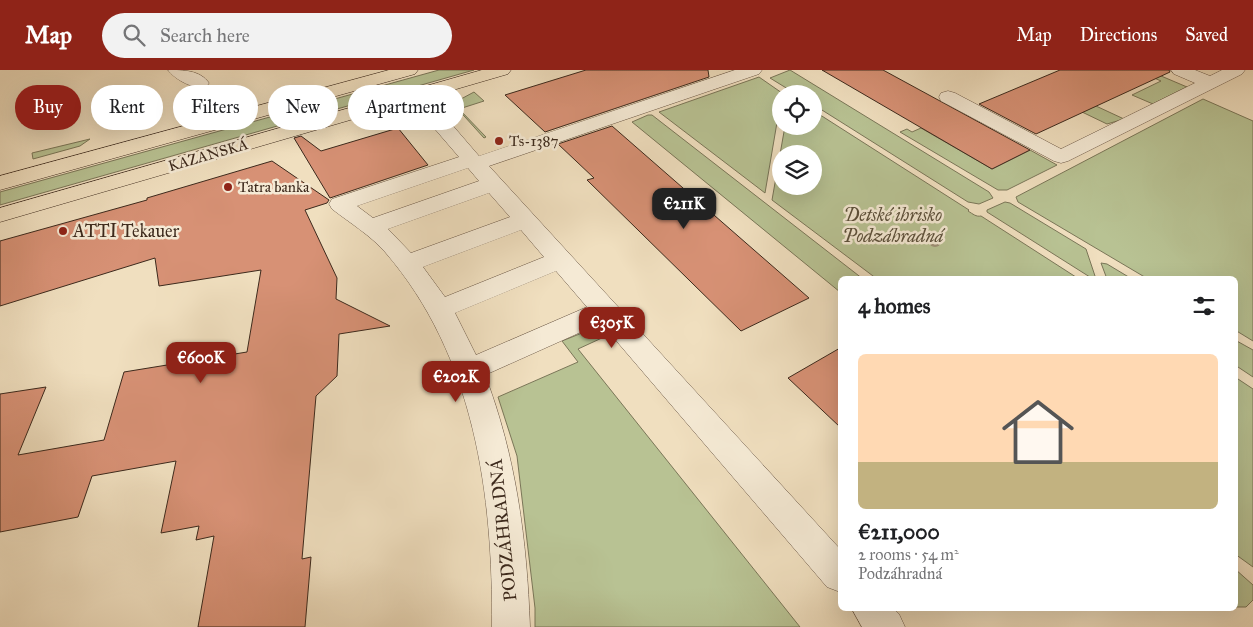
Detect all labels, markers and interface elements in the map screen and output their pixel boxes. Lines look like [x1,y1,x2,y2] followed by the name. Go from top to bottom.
[102,13,452,58] search box
[25,20,72,50] text: Map
[120,21,148,49] icon: search
[160,24,250,47] text: Search here
[1016,24,1052,46] text: Map
[1080,24,1157,46] text: Directions
[1185,24,1228,46] text: Saved
[15,85,81,130] chip: Buy
[91,85,163,130] chip: Rent
[173,85,258,130] chip: Filters
[268,85,338,130] chip: New
[348,85,464,130] chip: Apartment
[772,85,822,195] map controls
[772,85,822,135] button: locate
[509,132,558,150] place label: Ts-1387
[166,134,250,175] street label: KAZANSKÁ
[493,135,505,147] marker: Ts-1387
[772,145,822,195] button: layers
[238,178,310,196] place label: Tatra banka
[222,181,234,193] marker: Tatra banka
[649,188,719,230] pin: €211K
[663,194,705,213] text: €211K
[843,204,946,247] park label: Detské ihrisko Podzáhradná
[72,220,180,242] place label: ATTI Tekauer
[57,225,69,237] marker: ATTI Tekauer
[1190,292,1218,320] icon: filters
[858,293,930,319] text: 4 homes
[577,306,647,349] pin: €305K
[590,313,634,332] text: €305K
[166,342,236,384] pin: €600K
[177,348,225,367] text: €600K
[421,360,491,403] pin: €202K
[433,367,479,386] text: €202K
[993,387,1083,477] icon: home
[483,458,521,602] street label: PODZÁHRADNÁ
[858,519,940,545] text: €211,000
[858,545,959,564] text: 2 rooms · 54 m²
[858,564,942,583] text: Podzáhradná

